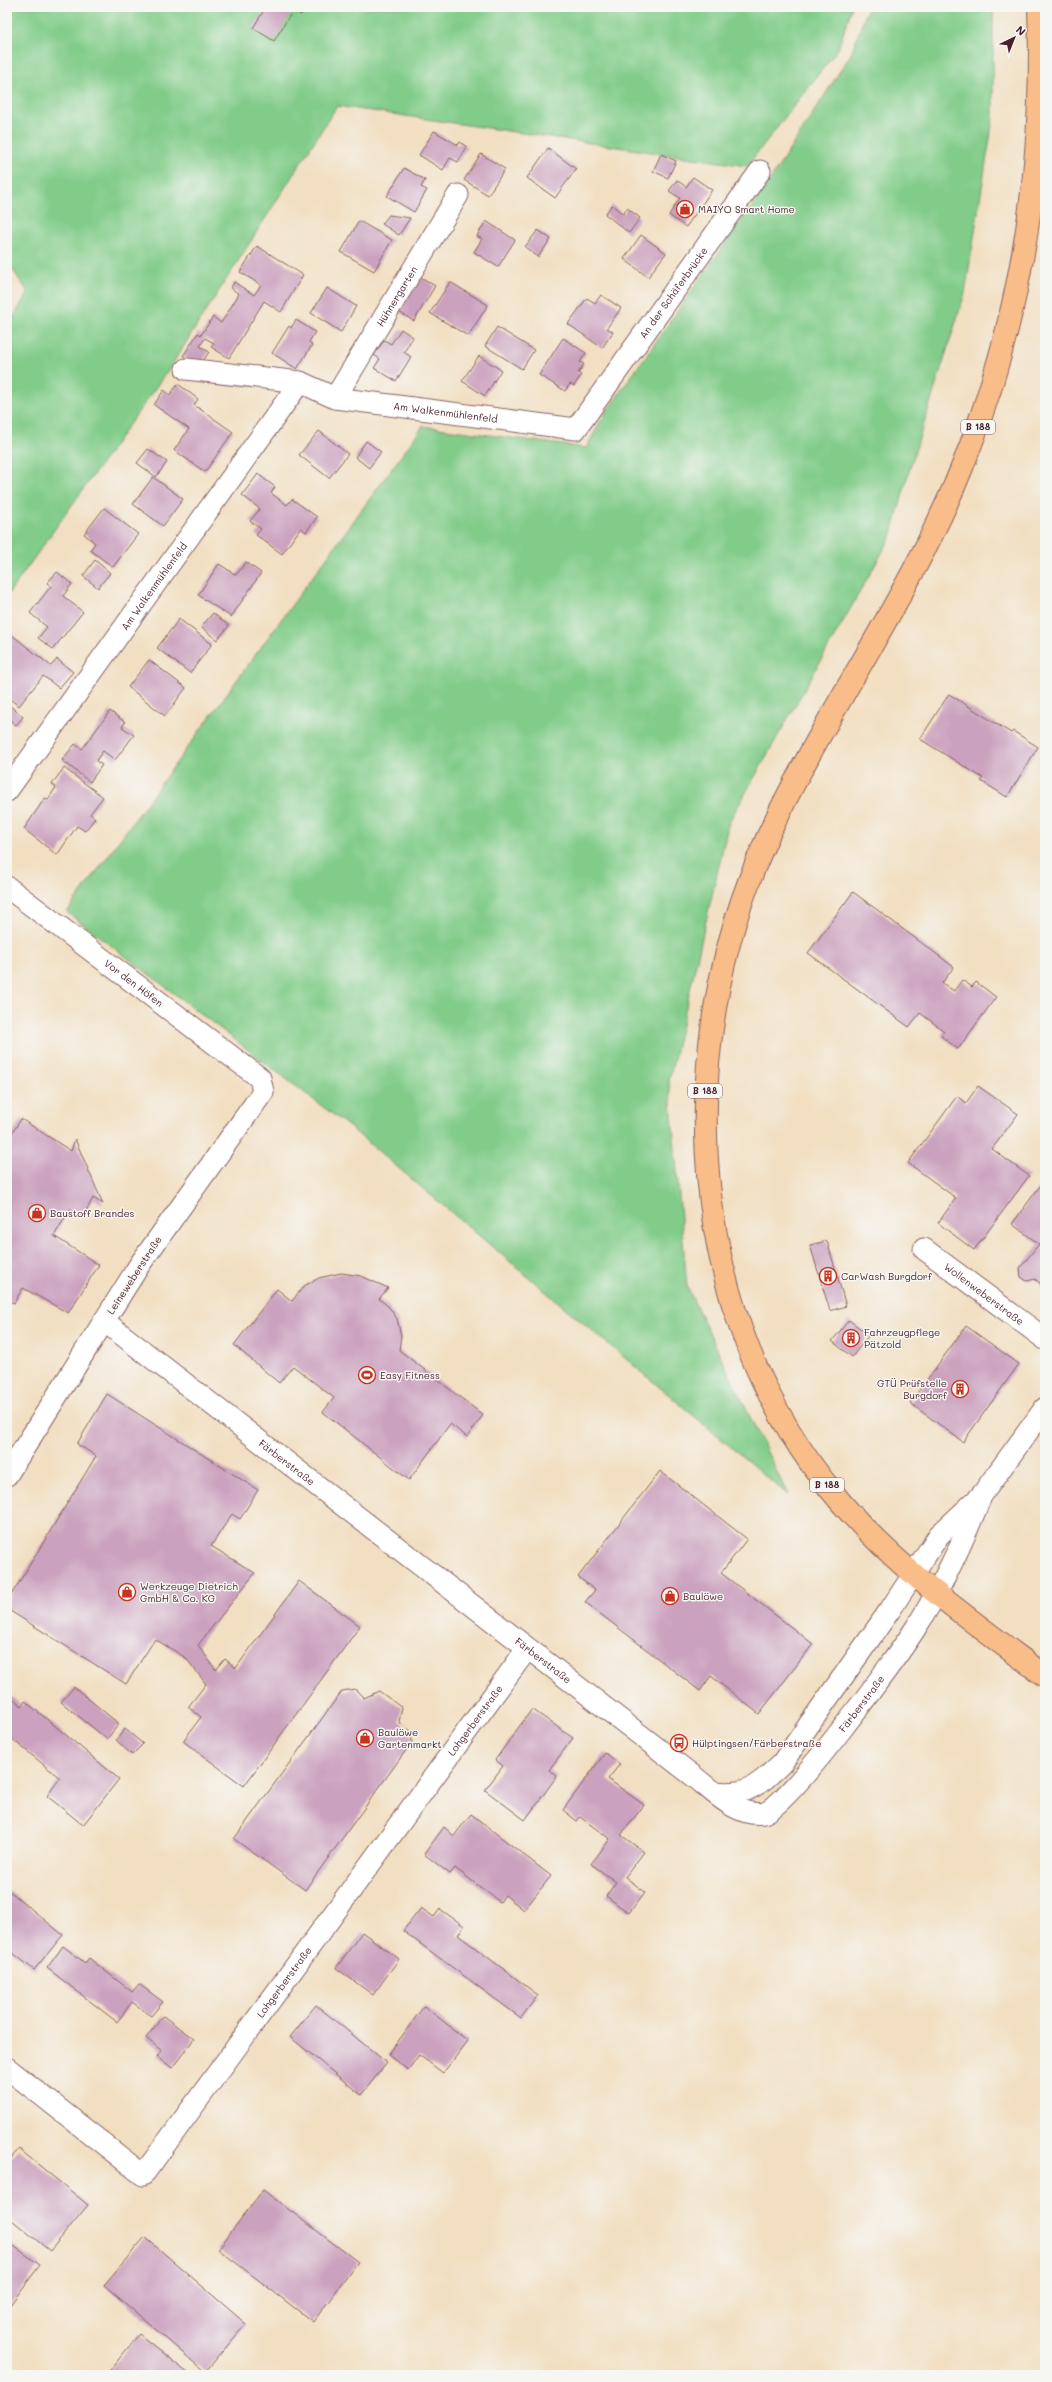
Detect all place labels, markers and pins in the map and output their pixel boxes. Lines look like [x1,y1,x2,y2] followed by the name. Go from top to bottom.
[675,199,695,219] shop icon: MAIYO Smart Home
[698,202,795,216] place label: MAIYO Smart Home
[27,1203,47,1223] shop icon: Baustoff Brandes
[50,1206,135,1220] place label: Baustoff Brandes
[818,1266,838,1286] building icon: CarWash Burgdorf
[841,1269,933,1283] place label: CarWash Burgdorf
[864,1325,940,1351] place label: Fahrzeugpflege Pätzold
[841,1328,861,1348] building icon: Fahrzeugpflege Pätzold
[357,1365,377,1385] sports icon: Easy Fitness
[380,1368,440,1382] place label: Easy Fitness
[877,1376,948,1402] place label: GTÜ Prüfstelle Burgdorf
[950,1379,970,1399] building icon: GTÜ Prüfstelle Burgdorf
[140,1579,238,1605] place label: Werkzeuge Dietrich GmbH & Co. KG
[117,1582,137,1602] shop icon: Werkzeuge Dietrich GmbH & Co. KG
[660,1586,680,1606] shop icon: Baulöwe
[683,1589,723,1603] place label: Baulöwe
[378,1725,442,1751] place label: Baulöwe Gartenmarkt
[355,1728,375,1748] shop icon: Baulöwe Gartenmarkt
[669,1733,689,1753] bus stop icon: Hülptingsen/Färberstraße
[692,1736,821,1750] place label: Hülptingsen/Färberstraße

